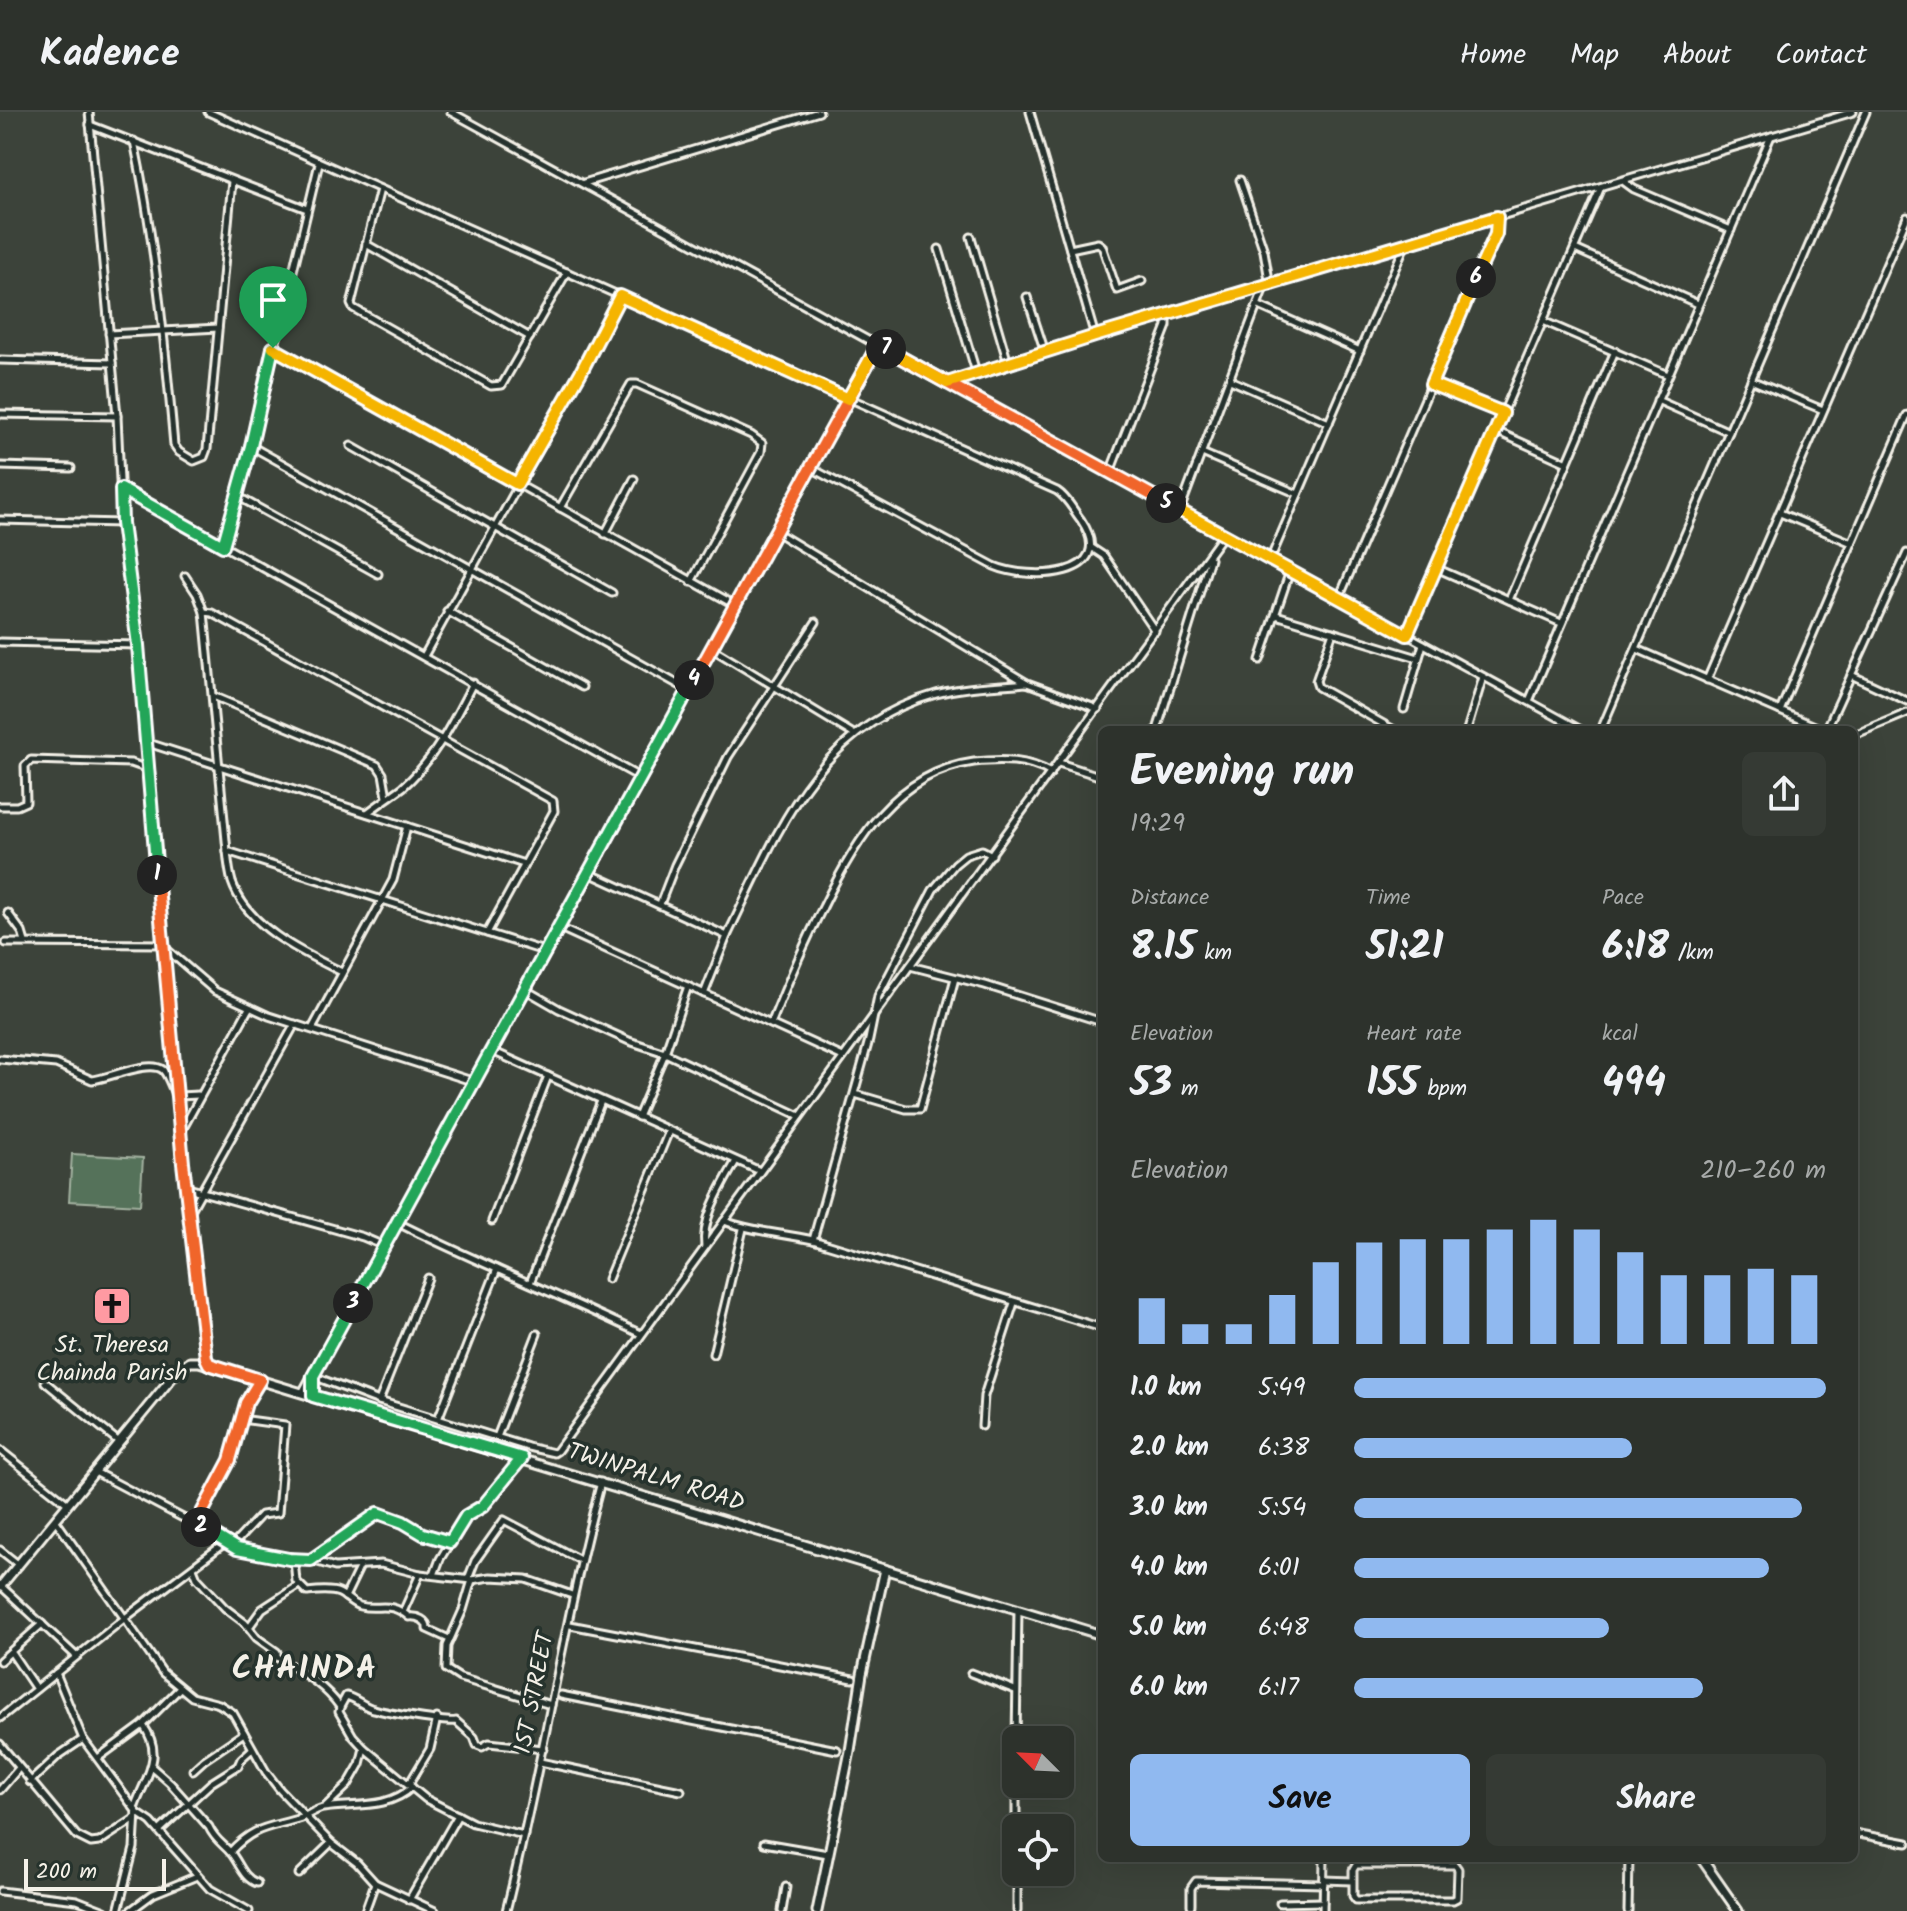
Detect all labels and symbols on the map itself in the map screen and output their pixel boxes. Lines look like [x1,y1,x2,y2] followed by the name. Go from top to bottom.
[1456,258,1496,298] pin: 6
[239,266,307,348] pin
[866,329,906,369] pin: 7
[1146,483,1186,523] pin: 5
[674,660,714,700] pin: 4
[137,855,177,895] pin: 1
[333,1283,373,1323] pin: 3
[91,1285,133,1327] church icon: St. Theresa Chainda Parish
[37,1326,187,1393] place label: St. Theresa Chainda Parish
[563,1433,749,1523] street label: TWINPALM ROAD
[181,1507,221,1547] pin: 2
[504,1627,566,1757] street label: 1ST STREET
[232,1644,378,1695] district label: CHAINDA
[1002,1726,1074,1798] north arrow
[24,1855,166,1891] scale bar

